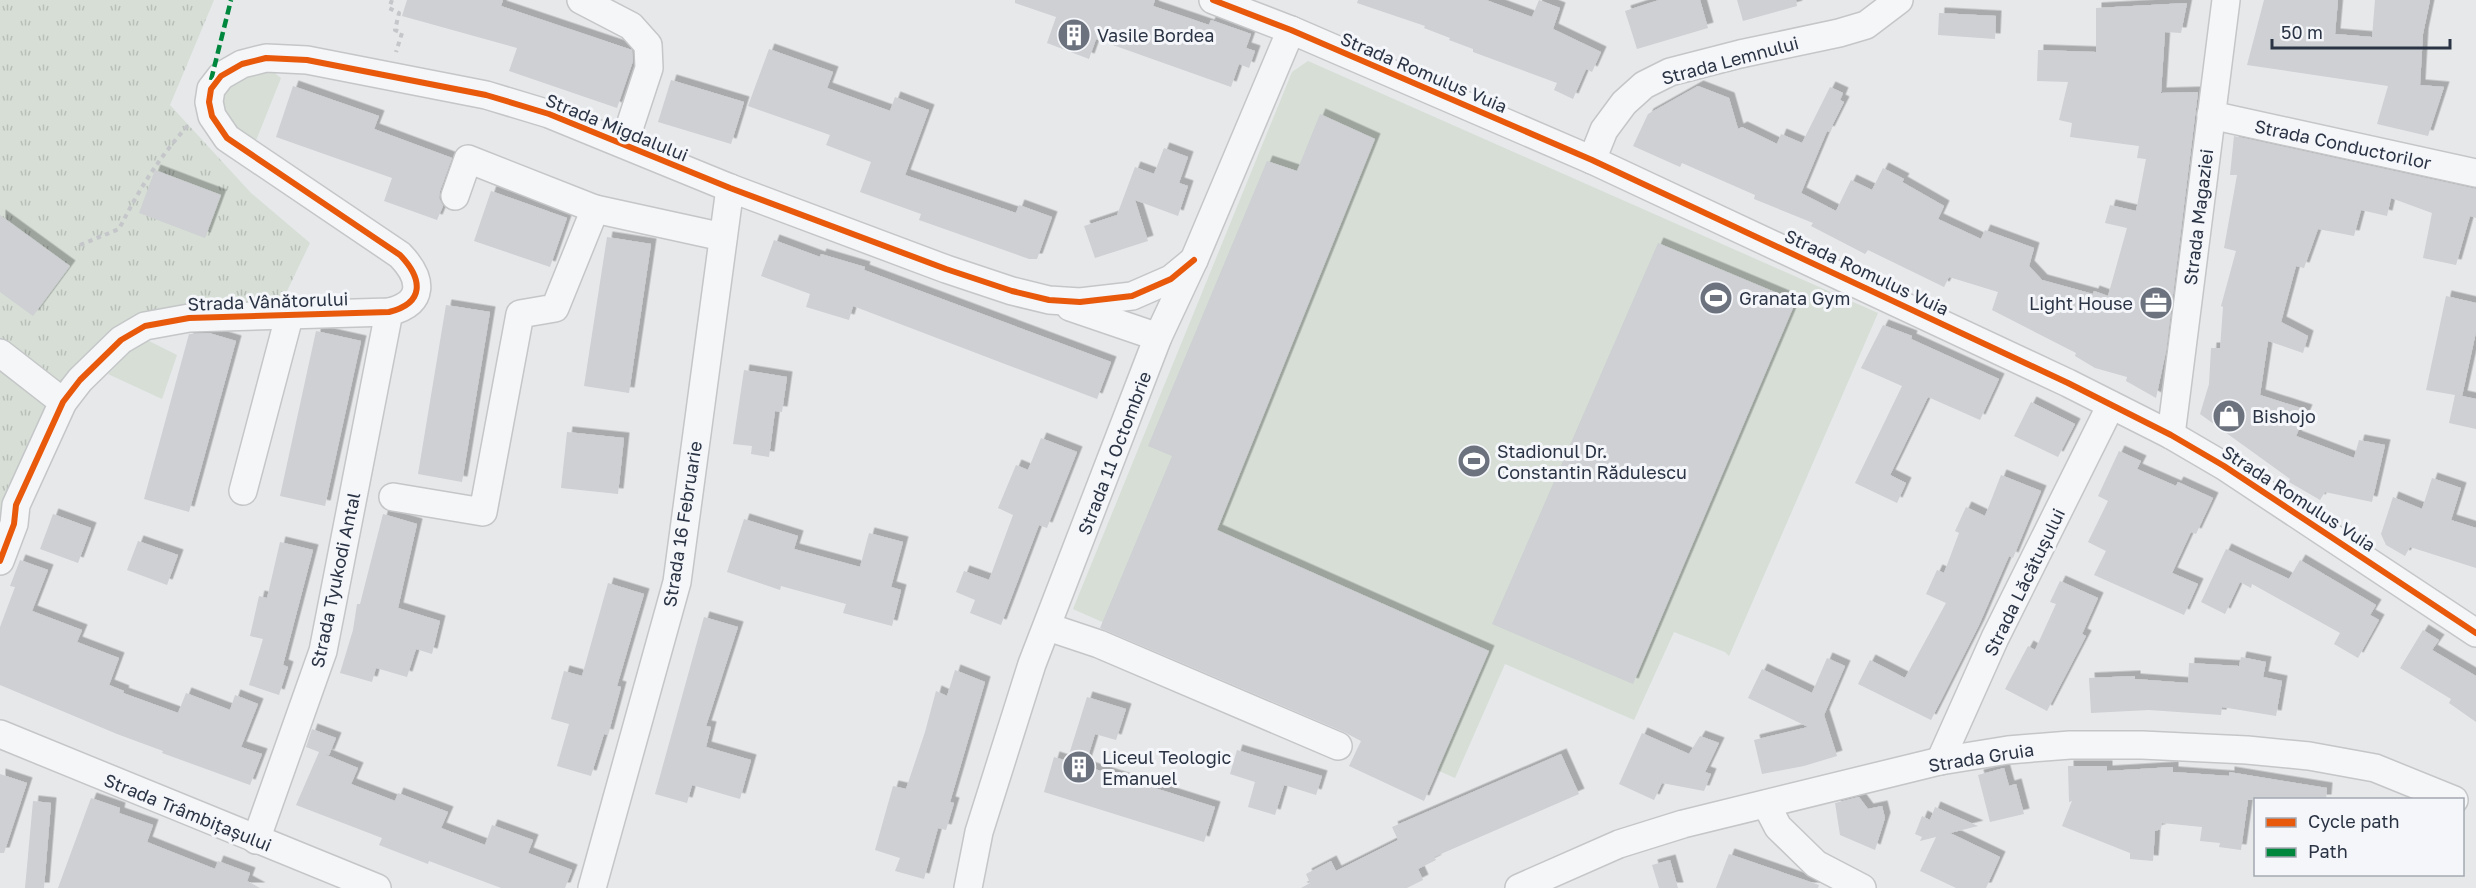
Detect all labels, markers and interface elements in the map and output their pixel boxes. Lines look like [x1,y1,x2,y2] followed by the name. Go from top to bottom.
[2272,12,2450,50] scale bar
[1056,17,1092,53] building icon: Vasile Bordea
[2281,21,2323,43] text: 50 m
[1097,24,1214,46] place label: Vasile Bordea
[1337,27,1511,117] street label: Strada Romulus Vuia
[1659,31,1801,89] street label: Strada Lemnului
[542,88,692,166] street label: Strada Migdalului
[2253,115,2433,173] street label: Strada Conductorilor
[2179,148,2217,286] street label: Strada Magaziei
[1781,224,1953,320] street label: Strada Romulus Vuia
[1698,280,1734,316] sports icon: Granata Gym
[2138,285,2174,321] office icon: Light House
[187,287,349,315] street label: Strada Vânătorului
[1739,287,1850,309] place label: Granata Gym
[2029,292,2133,314] place label: Light House
[1073,368,1155,538] street label: Strada 11 Octombrie
[2211,398,2247,434] shop icon: Bishojo
[2252,405,2316,427] place label: Bishojo
[658,439,706,609] street label: Strada 16 Februarie
[1497,440,1687,483] place label: Stadionul Dr. Constantin Rădulescu
[2218,440,2380,556] street label: Strada Romulus Vuia
[1456,443,1492,479] sports icon: Stadionul Dr. Constantin Rădulescu
[306,490,364,670] street label: Strada Tyukodi Antal
[1979,505,2069,659] street label: Strada Lăcătușului
[1927,738,2035,776] street label: Strada Gruia
[1102,746,1232,789] place label: Liceul Teologic Emanuel
[1061,749,1097,785] building icon: Liceul Teologic Emanuel
[101,768,275,856] street label: Strada Trâmbițașului
[2254,798,2464,876] legend
[2308,810,2400,832] text: Cycle path
[2308,840,2348,862] text: Path

